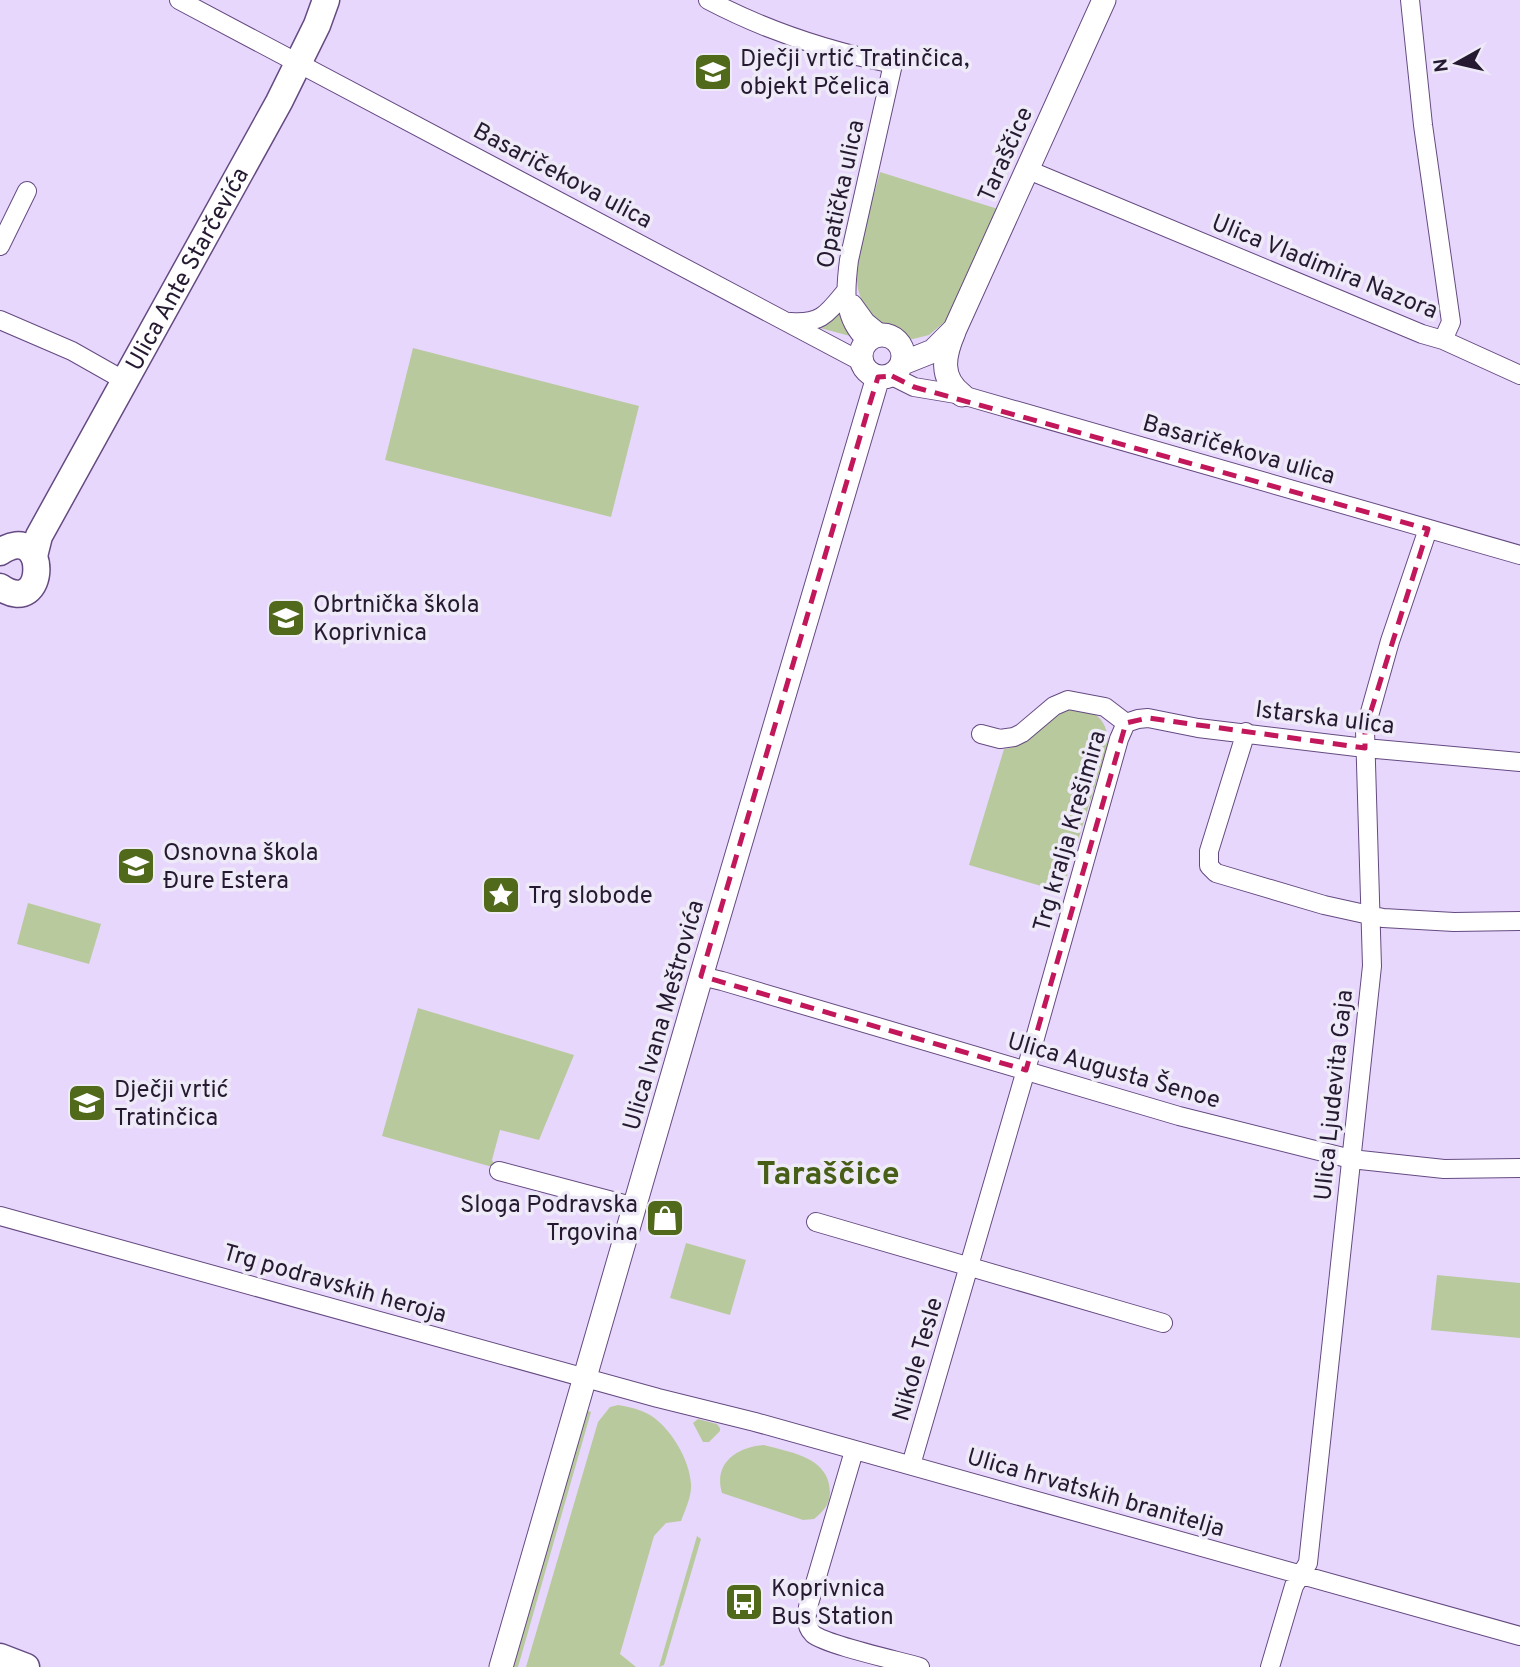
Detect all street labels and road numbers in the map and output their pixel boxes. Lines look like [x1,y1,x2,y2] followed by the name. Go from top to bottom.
[973,103,1041,207] street label: Taraščice
[467,117,657,237] street label: Basaričekova ulica
[812,117,872,271] street label: Opatička ulica
[120,163,257,377] street label: Ulica Ante Starčevića
[1207,209,1442,327] street label: Ulica Vladimira Nazora
[1139,409,1338,493] street label: Basaričekova ulica
[1253,696,1396,742] street label: Istarska ulica
[1028,727,1114,936] street label: Trg kralja Krešimira
[618,897,712,1134] street label: Ulica Ivana Meštrovića
[1309,988,1361,1202] street label: Ulica Ljudevita Gaja
[1003,1025,1224,1117] street label: Ulica Augusta Šenoe
[219,1239,450,1331] street label: Trg podravskih heroja
[887,1294,951,1425] street label: Nikole Tesle
[963,1443,1228,1545] street label: Ulica hrvatskih branitelja

